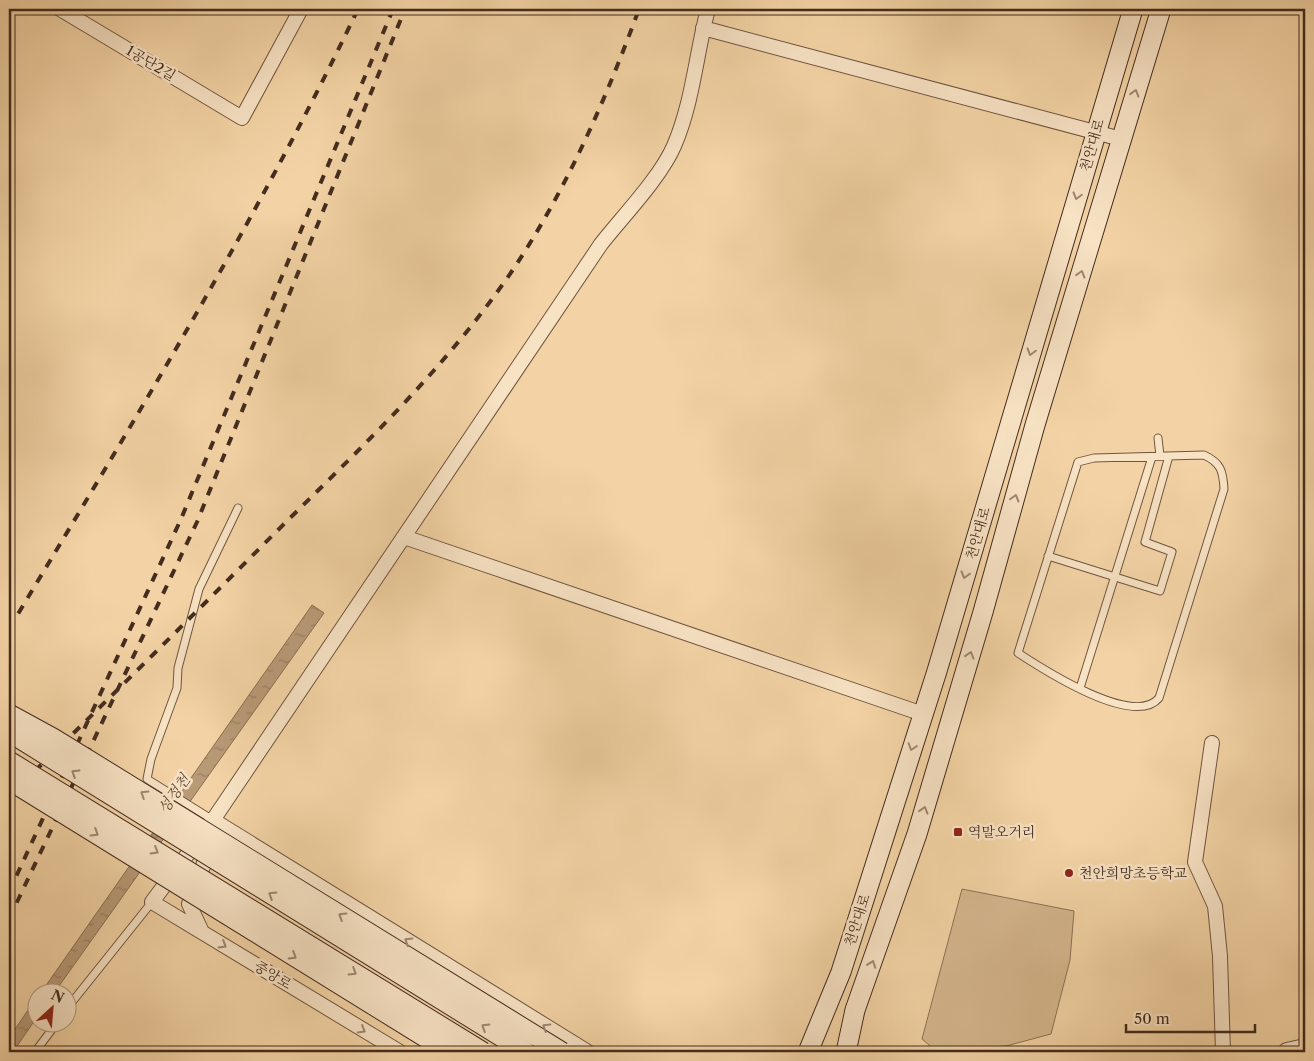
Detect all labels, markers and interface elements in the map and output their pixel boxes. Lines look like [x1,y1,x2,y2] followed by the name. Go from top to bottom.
[123,41,179,85] street label: 1공단2길
[1130,89,1140,97] one-way arrow
[1076,116,1108,173] street label: 천안대로
[1073,192,1083,200] one-way arrow
[1076,270,1086,279] one-way arrow
[1027,347,1037,356] one-way arrow
[1009,494,1020,503] one-way arrow
[962,504,994,561] street label: 천안대로
[961,570,971,579] one-way arrow
[965,651,975,659] one-way arrow
[908,742,918,751] one-way arrow
[71,769,80,779] one-way arrow
[153,769,195,817] water label: 성정천
[141,791,150,801] one-way arrow
[918,807,928,815] one-way arrow
[968,823,1036,841] place label: 역말오거리
[952,826,964,838] marker: 역말오거리
[89,827,98,837] one-way arrow
[149,844,158,854] one-way arrow
[1079,864,1188,882] place label: 천안희망초등학교
[1063,867,1075,879] marker: 천안희망초등학교
[269,891,278,901] one-way arrow
[840,891,874,949] street label: 천안대로
[339,912,348,922] one-way arrow
[405,938,414,948] one-way arrow
[218,939,227,949] one-way arrow
[287,949,296,959] one-way arrow
[251,957,295,993] street label: 중앙로
[866,961,876,969] one-way arrow
[348,966,357,976] one-way arrow
[28,984,78,1034] north arrow
[48,986,67,1007] text: N
[1126,1001,1255,1033] scale bar
[1134,1009,1170,1028] text: 50 m
[357,1023,366,1033] one-way arrow
[481,1023,490,1033] one-way arrow
[542,1024,551,1034] one-way arrow

